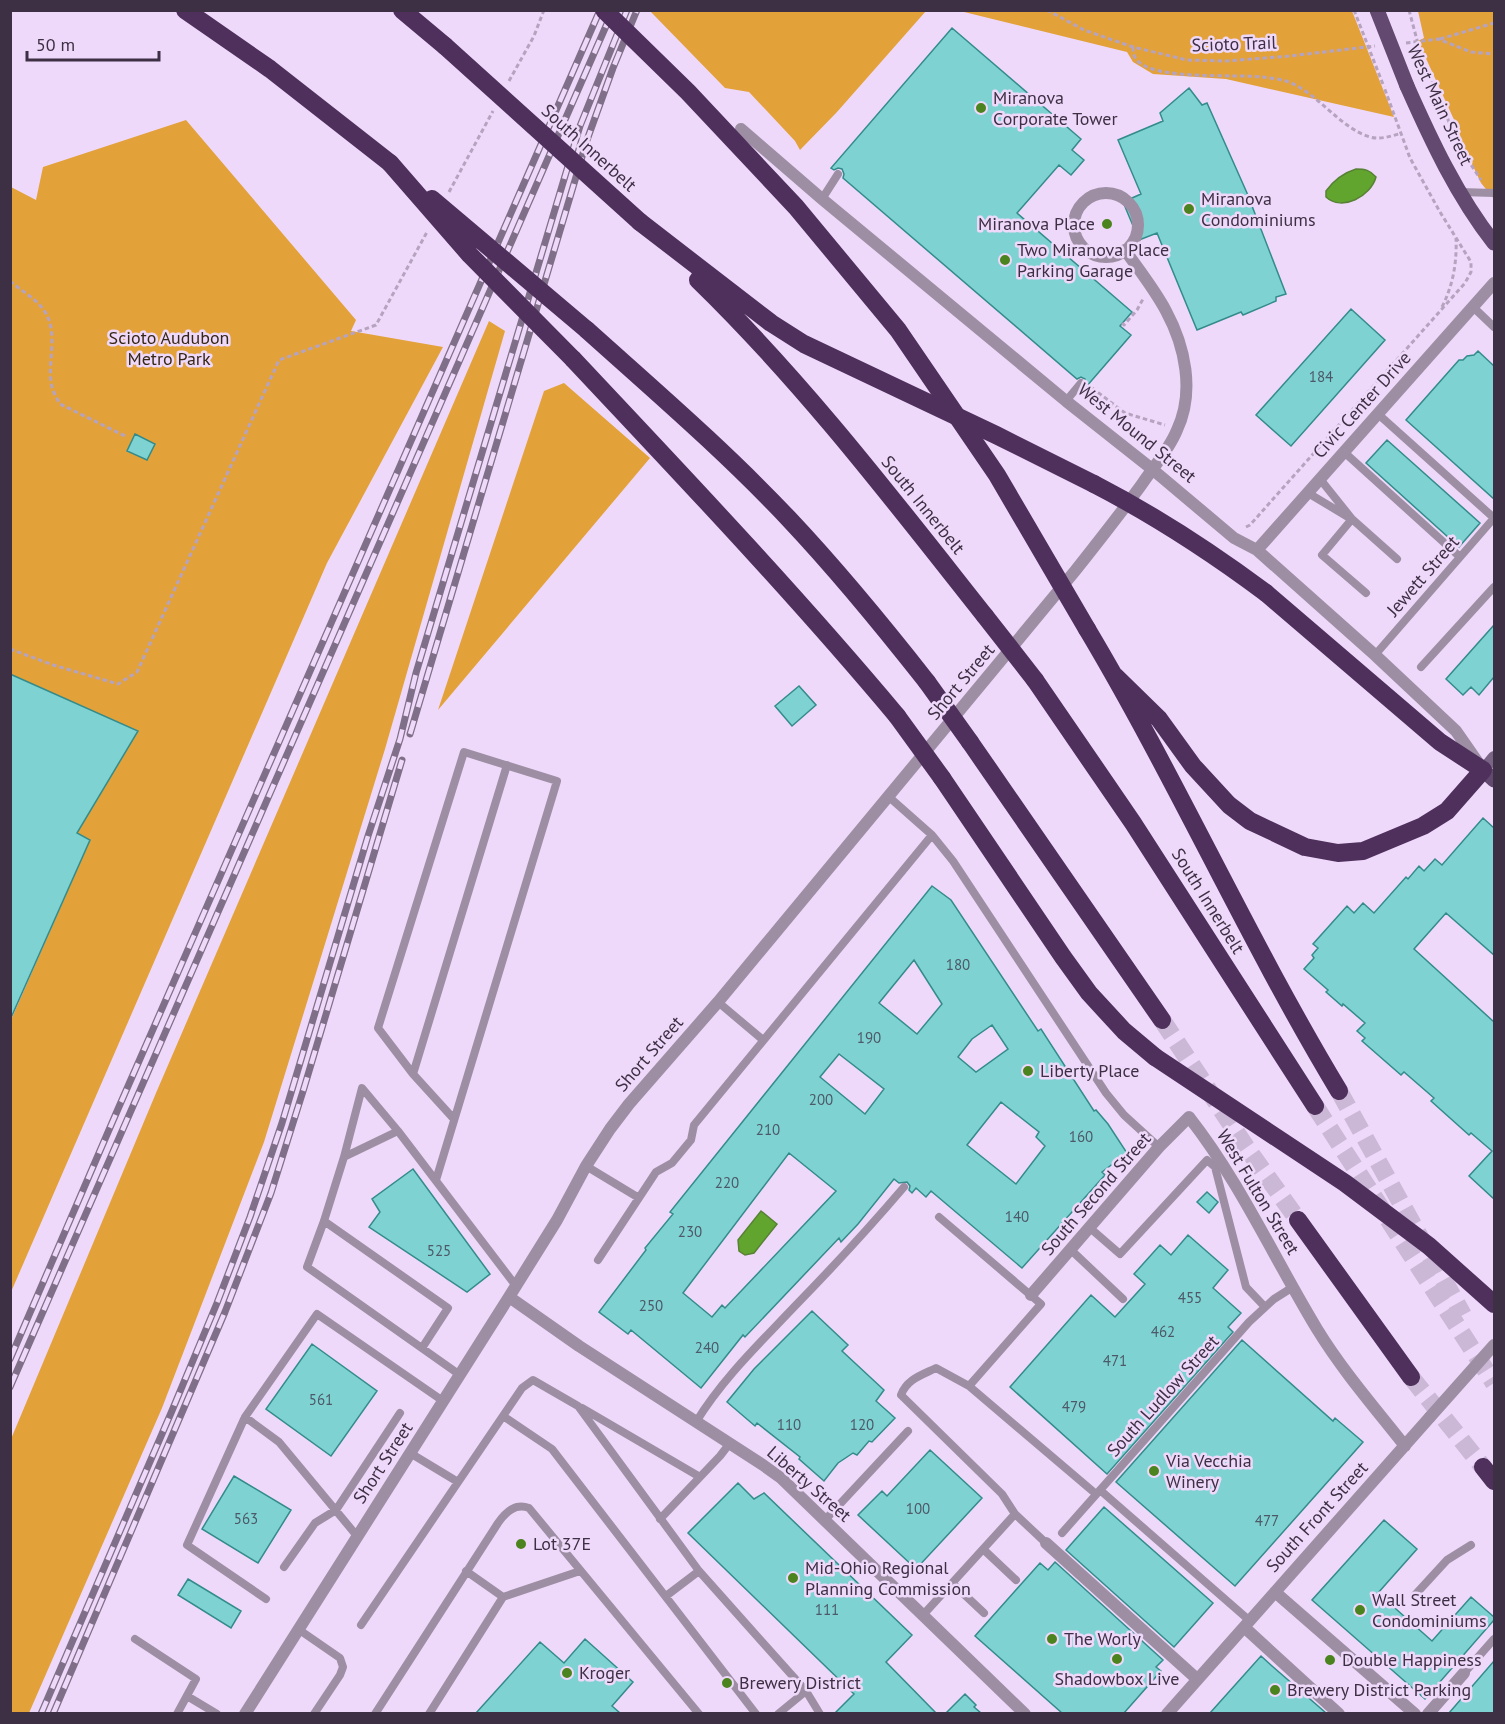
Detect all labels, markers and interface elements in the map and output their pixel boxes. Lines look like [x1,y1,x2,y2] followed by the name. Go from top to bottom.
[27,24,159,62] scale bar
[1191,30,1278,56] street label: Scioto Trail
[36,33,75,56] text: 50 m
[1402,41,1478,169] street label: West Main Street
[993,86,1118,130] place label: Miranova Corporate Tower
[537,99,642,196] street label: South Innerbelt
[974,101,988,115] marker: Miranova Corporate Tower
[1201,187,1315,231] place label: Miranova Condominiums
[1182,202,1196,216] marker: Miranova Condominiums
[978,212,1095,235] place label: Miranova Place
[1100,217,1114,231] marker: Miranova Place
[1017,238,1169,282] place label: Two Miranova Place Parking Garage
[998,253,1012,267] marker: Two Miranova Place Parking Garage
[109,326,229,370] park label: Scioto Audubon Metro Park
[1308,346,1416,463] street label: Civic Center Drive
[1309,367,1333,386] house number: 184
[1073,378,1201,487] street label: West Mound Street
[877,451,970,559] street label: South Innerbelt
[1381,531,1464,621] street label: Jewett Street
[922,639,999,725] street label: Short Street
[1167,844,1250,958] street label: South Innerbelt
[946,955,970,974] house number: 180
[610,1011,688,1096] street label: Short Street
[857,1028,881,1047] house number: 190
[1040,1059,1139,1082] place label: Liberty Place
[1021,1064,1035,1078] marker: Liberty Place
[809,1090,833,1109] house number: 200
[756,1120,780,1139] house number: 210
[1212,1125,1305,1259] street label: West Fulton Street
[1036,1127,1155,1260] street label: South Second Street
[1069,1127,1093,1146] house number: 160
[715,1173,739,1192] house number: 220
[1005,1207,1029,1226] house number: 140
[678,1222,702,1241] house number: 230
[427,1241,451,1260] house number: 525
[1178,1288,1202,1307] house number: 455
[639,1296,663,1315] house number: 250
[1151,1322,1175,1341] house number: 462
[1102,1330,1223,1461] street label: South Ludlow Street
[695,1338,719,1357] house number: 240
[1103,1351,1127,1370] house number: 471
[309,1390,333,1409] house number: 561
[1062,1397,1086,1416] house number: 479
[777,1415,801,1434] house number: 110
[850,1415,874,1434] house number: 120
[348,1418,417,1508] street label: Short Street
[762,1441,856,1527] street label: Liberty Street
[1165,1449,1252,1493] place label: Via Vecchia Winery
[1261,1456,1373,1577] street label: South Front Street
[1147,1464,1161,1478] marker: Via Vecchia Winery
[906,1499,930,1518] house number: 100
[234,1509,258,1528] house number: 563
[1255,1511,1279,1530] house number: 477
[533,1532,591,1555] place label: Lot 37E
[514,1537,528,1551] marker: Lot 37E
[805,1556,971,1600] place label: Mid-Ohio Regional Planning Commission
[786,1571,800,1585] marker: Mid-Ohio Regional Planning Commission
[1372,1588,1486,1632] place label: Wall Street Condominiums
[815,1600,839,1619] house number: 111
[1353,1603,1367,1617] marker: Wall Street Condominiums
[1064,1627,1142,1650] place label: The Worly
[1045,1632,1059,1646] marker: The Worly
[1342,1648,1482,1671] place label: Double Happiness
[1110,1652,1124,1666] marker: Shadowbox Live
[1323,1653,1337,1667] marker: Double Happiness
[579,1661,630,1684] place label: Kroger
[560,1666,574,1680] marker: Kroger
[1055,1667,1179,1690] place label: Shadowbox Live
[739,1671,861,1694] place label: Brewery District
[720,1676,734,1690] marker: Brewery District
[1287,1678,1471,1701] place label: Brewery District Parking
[1268,1683,1282,1697] marker: Brewery District Parking

